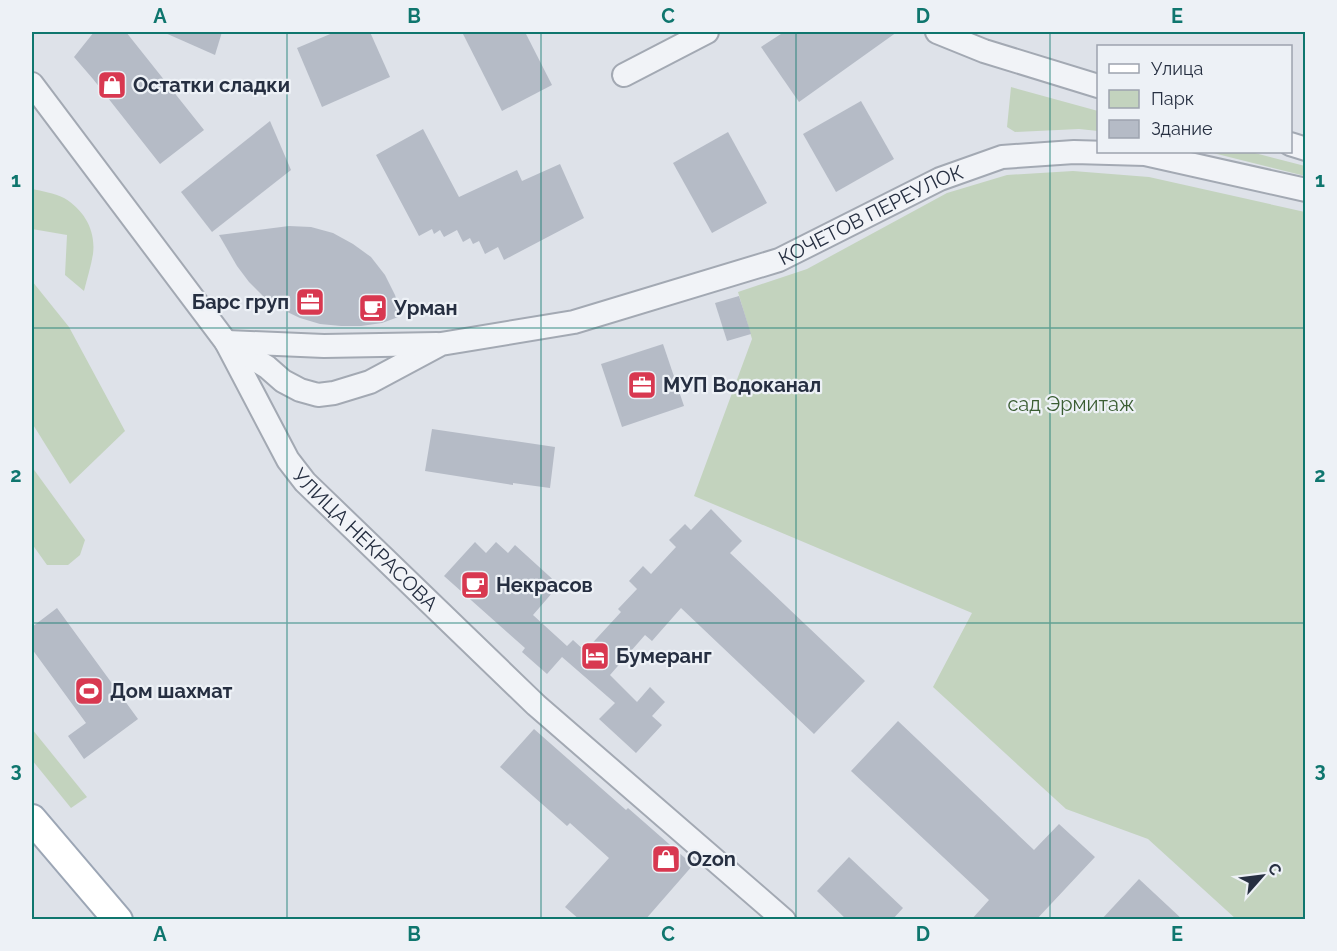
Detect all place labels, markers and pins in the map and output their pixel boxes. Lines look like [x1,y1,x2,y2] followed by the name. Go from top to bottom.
[96,69,128,101] shop icon: Остатки сладки
[133,73,290,97] place label: Остатки сладки
[294,286,326,318] office icon: Барс груп
[192,290,289,314] place label: Барс груп
[357,292,389,324] cafe icon: Урман
[393,296,458,320] place label: Урман
[626,369,658,401] office icon: МУП Водоканал
[663,373,821,397] place label: МУП Водоканал
[459,569,491,601] cafe icon: Некрасов
[496,573,593,597] place label: Некрасов
[579,640,611,672] hotel icon: Бумеранг
[616,644,712,668] place label: Бумеранг
[73,675,105,707] sports icon: Дом шахмат
[110,679,233,703] place label: Дом шахмат
[650,843,682,875] shop icon: Ozon
[687,847,736,871] place label: Ozon

